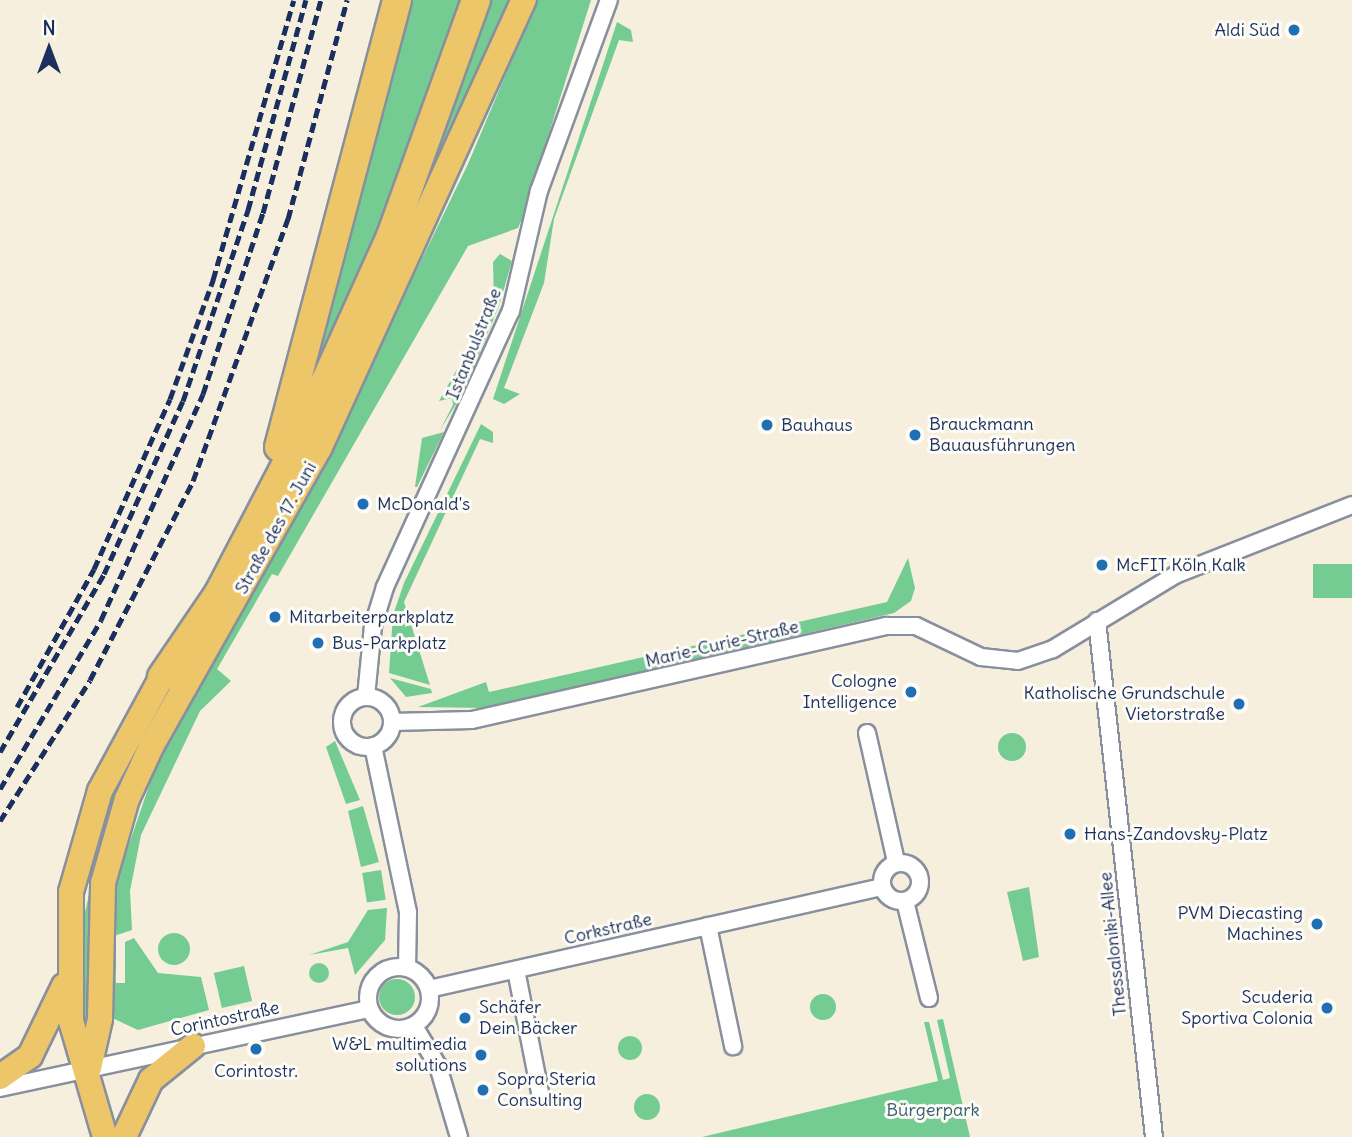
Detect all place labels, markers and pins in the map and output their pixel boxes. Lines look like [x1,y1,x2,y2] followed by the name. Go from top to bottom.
[1214,19,1280,41] place label: Aldi Süd
[1286,22,1302,38] marker: Aldi Süd
[781,414,853,436] place label: Bauhaus
[929,414,1076,457] place label: Brauckmann Bauausführungen
[759,417,775,433] marker: Bauhaus
[907,427,923,443] marker: Brauckmann Bauausführungen
[377,493,470,515] place label: McDonald's
[355,496,371,512] marker: McDonald's
[1116,554,1246,576] place label: McFIT Köln Kalk
[1094,557,1110,573] marker: McFIT Köln Kalk
[289,606,454,628] place label: Mitarbeiterparkplatz
[267,609,283,625] marker: Mitarbeiterparkplatz
[332,632,446,654] place label: Bus-Parkplatz
[310,635,326,651] marker: Bus-Parkplatz
[803,671,897,714] place label: Cologne Intelligence
[1024,683,1225,726] place label: Katholische Grundschule Vietorstraße
[903,684,919,700] marker: Cologne Intelligence
[1231,696,1247,712] marker: Katholische Grundschule Vietorstraße
[1084,823,1268,845] place label: Hans-Zandovsky-Platz
[1062,826,1078,842] marker: Hans-Zandovsky-Platz
[1177,903,1303,946] place label: PVM Diecasting Machines
[1309,916,1325,932] marker: PVM Diecasting Machines
[1181,987,1313,1030] place label: Scuderia Sportiva Colonia
[479,997,577,1040] place label: Schäfer Dein Bäcker
[1319,1000,1335,1016] marker: Scuderia Sportiva Colonia
[457,1010,473,1026] marker: Schäfer Dein Bäcker
[332,1034,467,1076] place label: W&L multimedia solutions
[248,1041,264,1057] marker: Corintostr.
[473,1047,489,1063] marker: W&L multimedia solutions
[214,1060,298,1082] place label: Corintostr.
[497,1069,596,1112] place label: Sopra Steria Consulting
[475,1082,491,1098] marker: Sopra Steria Consulting

